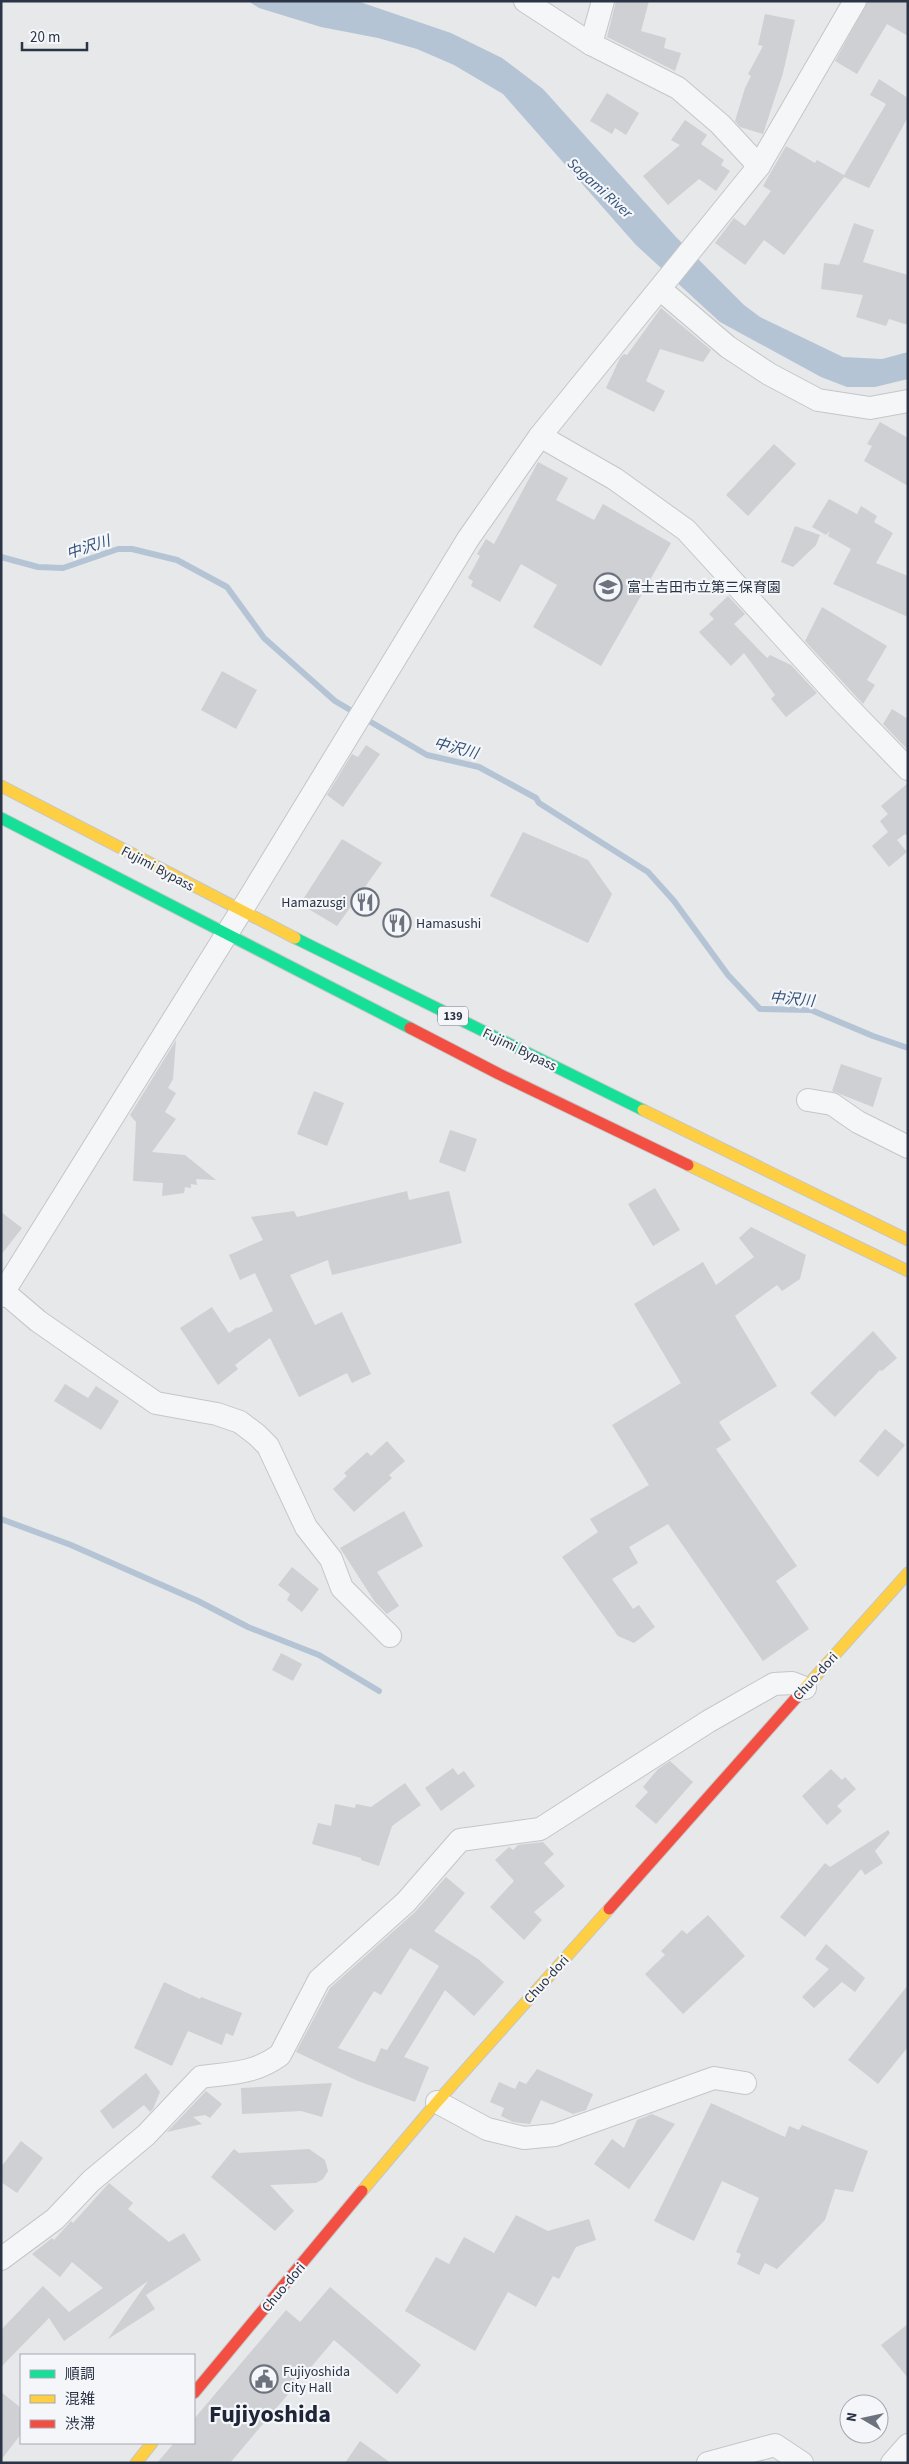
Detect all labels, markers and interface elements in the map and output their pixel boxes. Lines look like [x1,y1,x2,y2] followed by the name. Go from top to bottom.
[22,20,88,52] scale bar
[30,27,60,48] text: 20 m
[563,153,637,224] water label: Sagami River
[64,530,115,564] water label: 中沢川
[593,572,623,602] school or university icon: 富士吉田市立第三保育園
[627,578,781,598] place label: 富士吉田市立第三保育園
[431,733,482,765] water label: 中沢川
[118,841,198,897] street label: Fujimi Bypass
[350,887,380,917] restaurant icon: Hamazusgi
[281,893,346,913] place label: Hamazusgi
[382,908,412,938] restaurant icon: Hamasushi
[416,914,481,934] place label: Hamasushi
[769,987,817,1012] water label: 中沢川
[438,1006,468,1026] road number: 139
[479,1023,560,1076] street label: Fujimi Bypass
[789,1648,843,1705] street label: Chuo-dori
[520,1951,574,2008] street label: Chuo-dori
[257,2259,310,2317] street label: Chuo-dori
[20,2354,195,2444] legend
[283,2362,350,2398] place label: Fujiyoshida City Hall
[65,2364,95,2385] text: 順調
[249,2364,279,2394] public building icon: Fujiyoshida City Hall
[65,2389,95,2410] text: 混雑
[839,2394,889,2444] north arrow
[209,2397,331,2432] district label: Fujiyoshida
[842,2411,863,2423] text: N
[65,2414,95,2435] text: 渋滞

